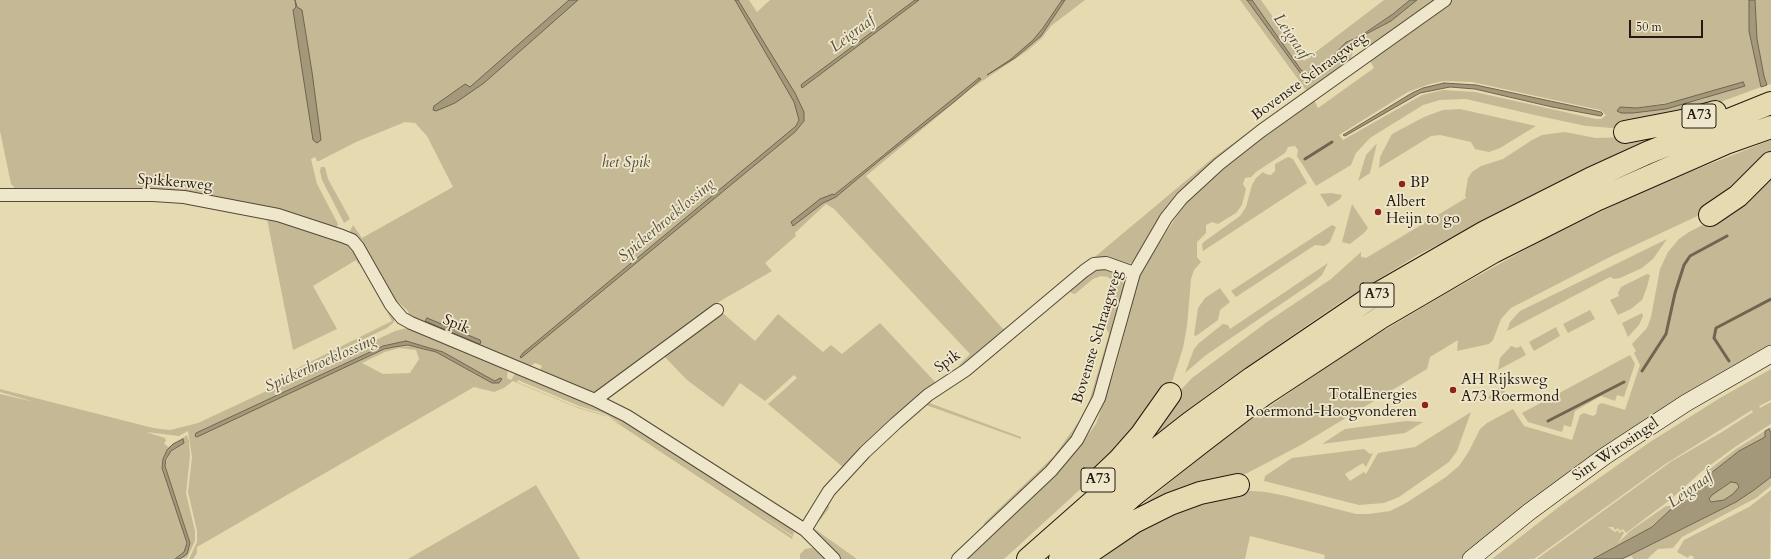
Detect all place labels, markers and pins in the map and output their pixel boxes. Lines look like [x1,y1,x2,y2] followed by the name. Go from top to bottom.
[1410,175,1429,193] place label: BP
[1397,179,1407,189] marker: BP
[1386,194,1460,229] place label: Albert Heijn to go
[1373,207,1383,217] marker: Albert Heijn to go
[1461,372,1559,407] place label: AH Rijksweg A73 Roermond
[1448,385,1458,395] marker: AH Rijksweg A73 Roermond
[1245,387,1417,422] place label: TotalEnergies Roermond-Hoogvonderen
[1420,400,1430,410] marker: TotalEnergies Roermond-Hoogvonderen

